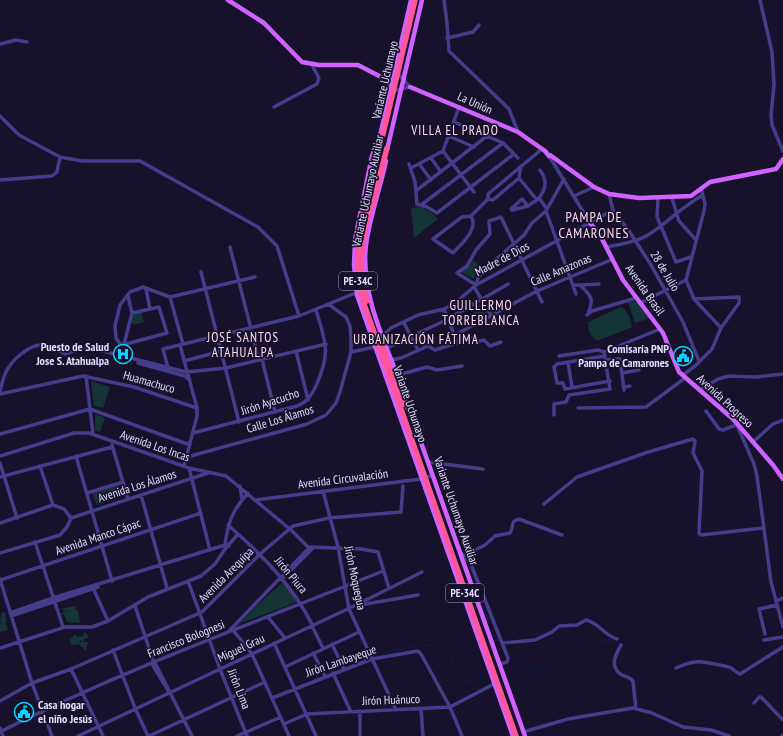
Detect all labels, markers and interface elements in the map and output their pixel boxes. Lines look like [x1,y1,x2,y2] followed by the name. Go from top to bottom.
[368,39,401,121] street label: Variante Uchumayo
[455,88,495,117] street label: La Unión
[410,122,499,139] district label: VILLA EL PRADO
[348,133,387,249] street label: Variante Uchumayo Auxiliar
[559,208,629,242] district label: PAMPA DE CAMARONES
[472,238,531,279] street label: Madre de Dios
[647,248,683,294] street label: 28 de Julio
[528,250,594,289] street label: Calle Amazonas
[622,261,668,318] street label: Avenida Brasil
[339,272,377,290] road number: PE-34C
[442,297,520,329] district label: GUILLERMO TORREBLANCA
[206,329,279,361] district label: JOSÉ SANTOS ATAHUALPA
[353,331,479,348] district label: URBANIZACIÓN FÁTIMA
[35,339,109,368] place label: Puesto de Salud Jose S. Atahualpa
[578,341,669,370] place label: Comisaría PNP Pampa de Camarones
[112,343,134,365] hospital icon: Puesto de Salud Jose S. Atahualpa
[672,345,694,367] public building icon: Comisaría PNP Pampa de Camarones
[390,363,431,444] street label: Variante Uchumayo
[122,367,177,396] street label: Huamachuco
[694,371,757,431] street label: Avenida Progreso
[238,385,301,418] street label: Jirón Ayacucho
[244,401,315,436] street label: Calle Los Álamos
[118,427,192,464] street label: Avenida Los Incas
[430,454,482,568] street label: Variante Uchumayo Auxiliar
[96,466,178,505] street label: Avenida Los Álamos
[297,466,389,491] street label: Avenida Circuvalación
[53,515,143,558] street label: Avenida Manco Cápac
[195,544,256,605] street label: Avenida Arequipa
[341,544,370,611] street label: Jirón Moquegua
[271,553,311,596] street label: Jirón Piura
[446,584,484,602] road number: PE-34C
[145,616,227,661] street label: Francisco Bolognesi
[215,630,267,665] street label: Miguel Grau
[302,641,378,680] street label: Jirón Lambayeque
[224,666,254,711] street label: Jirón Lima
[361,691,420,708] street label: Jirón Huánuco
[38,697,92,726] place label: Casa hogar el niño Jesús
[13,701,35,723] public building icon: Casa hogar el niño Jesús

